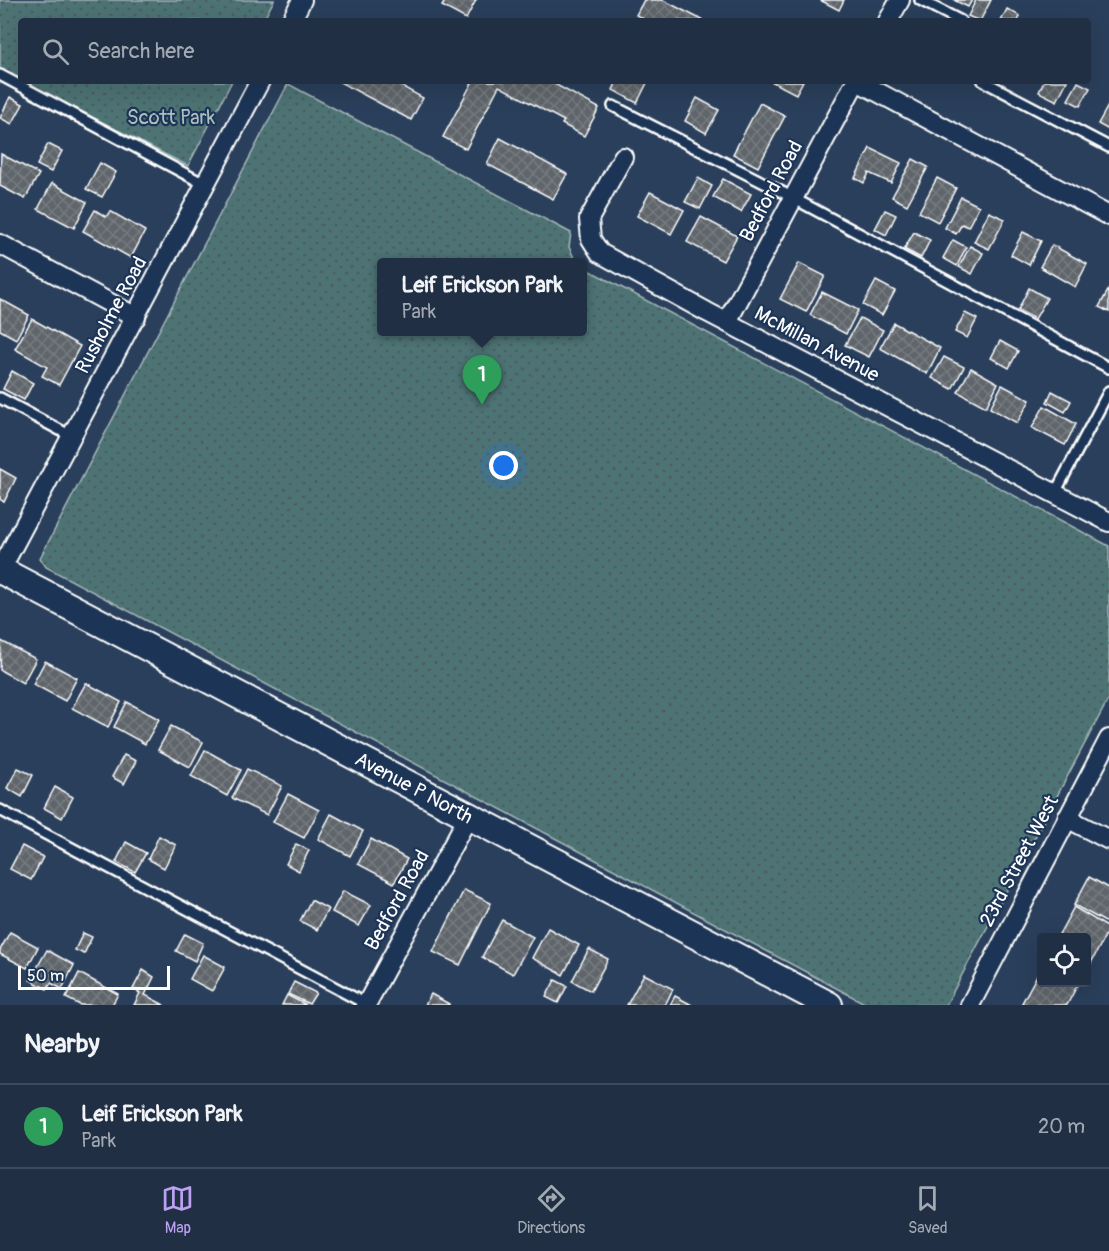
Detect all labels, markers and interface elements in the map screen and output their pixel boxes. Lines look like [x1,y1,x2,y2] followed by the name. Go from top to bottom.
[18,18,1091,84] search box
[39,35,72,68] icon: search
[87,37,194,65] text: Search here
[127,105,216,130] park label: Scott Park
[734,136,808,246] street label: Bedford Road
[70,252,152,378] street label: Rusholme Road
[377,258,587,336] popup
[401,271,563,299] text: Leif Erickson Park
[401,299,436,324] text: Park
[750,301,884,387] street label: McMillan Avenue
[462,356,502,405] pin: 1
[489,451,518,480] your location
[351,746,477,830] street label: Avenue P North
[974,790,1065,931] street label: 23rd Street West
[359,845,435,955] street label: Bedford Road
[1037,933,1091,987] map controls
[1037,933,1091,987] button: locate
[18,963,170,990] scale bar
[27,966,64,986] text: 50 m
[24,1028,100,1060] text: Nearby
[81,1100,243,1128] text: Leif Erickson Park
[40,1114,47,1139] text: 1
[1038,1114,1085,1139] text: 20 m
[81,1128,116,1153] text: Park
[161,1182,194,1238] tab: Map
[517,1182,585,1238] tab: Directions
[908,1182,948,1238] tab: Saved

